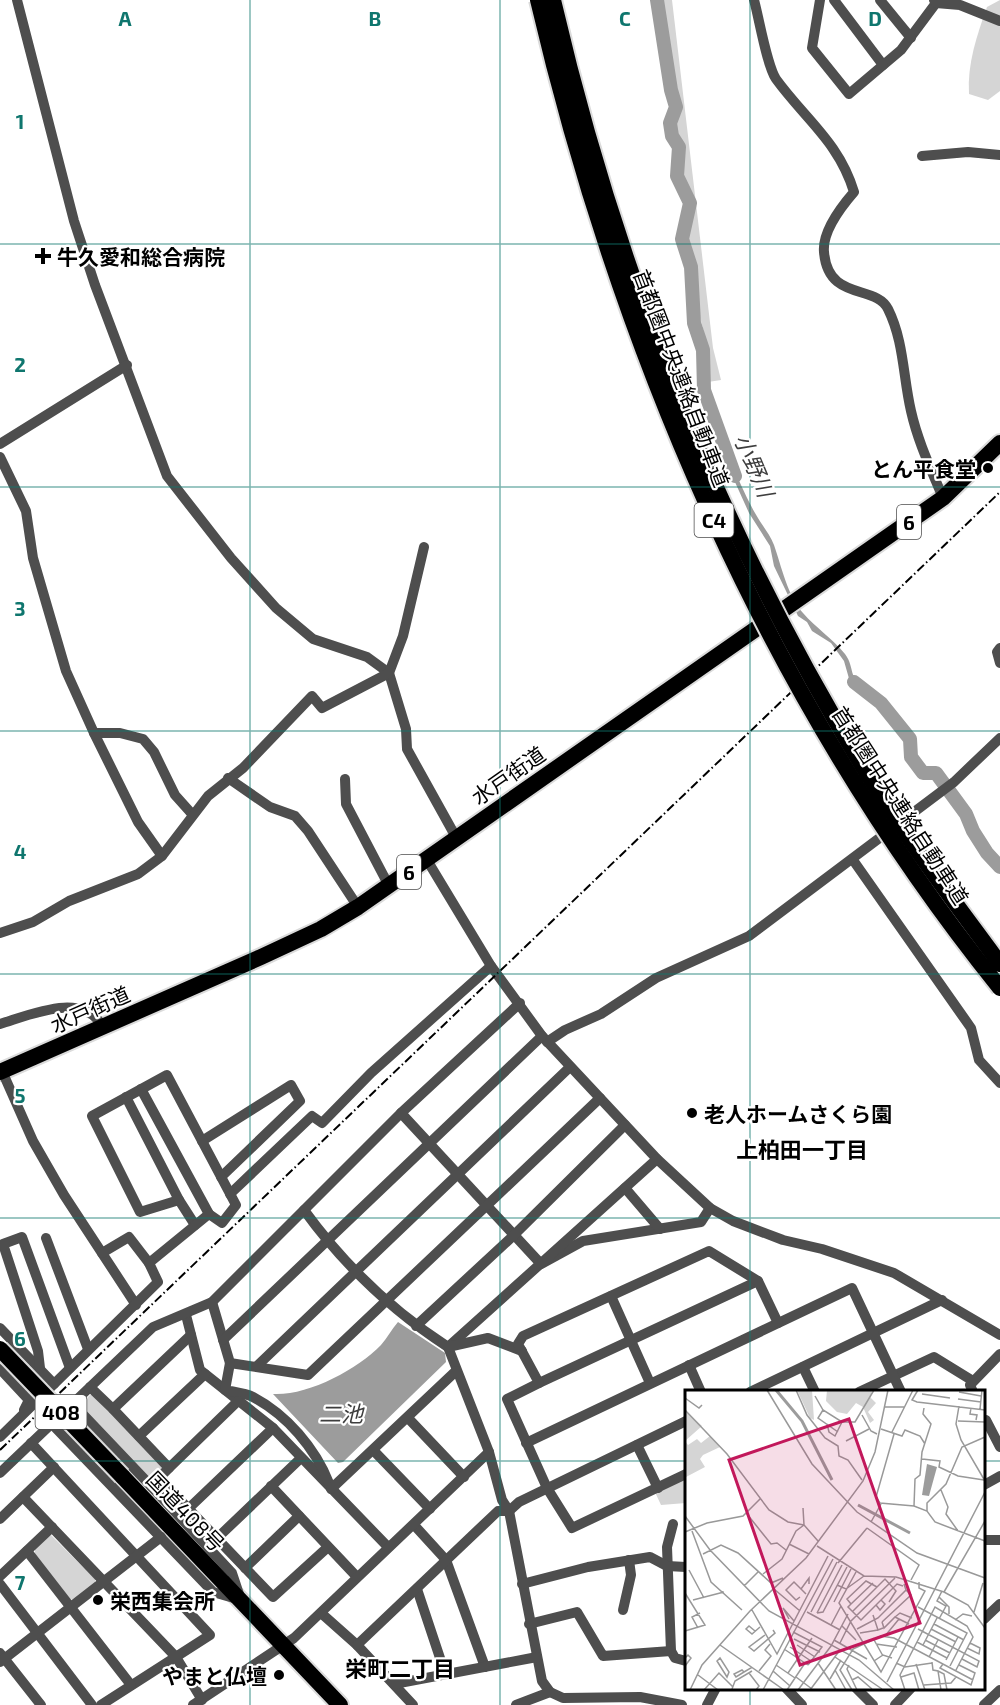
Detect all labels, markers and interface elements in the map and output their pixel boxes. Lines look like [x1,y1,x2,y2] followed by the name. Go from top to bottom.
[118,6,132,30] text: A
[369,6,381,30] text: B
[619,6,631,30] text: C
[868,6,882,30] text: D
[16,109,24,133] text: 1
[57,244,225,269] place label: 牛久愛和総合病院
[34,247,52,265] marker: 牛久愛和総合病院
[629,266,735,490] street label: 首都圏中央連絡自動車道
[14,352,26,376] text: 2
[730,430,781,502] water label: 小野川
[871,456,976,481] place label: とん平食堂
[981,461,995,475] marker: とん平食堂
[694,503,734,537] road number: C4
[897,505,921,539] road number: 6
[14,596,26,620] text: 3
[828,701,974,909] street label: 首都圏中央連絡自動車道
[466,741,550,809] street label: 水戸街道
[14,839,27,863] text: 4
[397,855,421,889] road number: 6
[47,980,133,1038] street label: 水戸街道
[14,1083,26,1107] text: 5
[704,1101,892,1126] place label: 老人ホームさくら園
[685,1106,699,1120] marker: 老人ホームさくら園
[736,1136,868,1162] district label: 上柏田一丁目
[14,1326,26,1350] text: 6
[685,1390,985,1690] inset map
[36,1395,86,1429] road number: 408
[319,1400,365,1426] water label: 二池
[142,1466,230,1556] street label: 国道408号
[15,1570,26,1594] text: 7
[110,1588,215,1613] place label: 栄西集会所
[91,1593,105,1607] marker: 栄西集会所
[345,1655,455,1681] district label: 栄町二丁目
[162,1663,267,1688] place label: やまと仏壇
[272,1668,286,1682] marker: やまと仏壇

